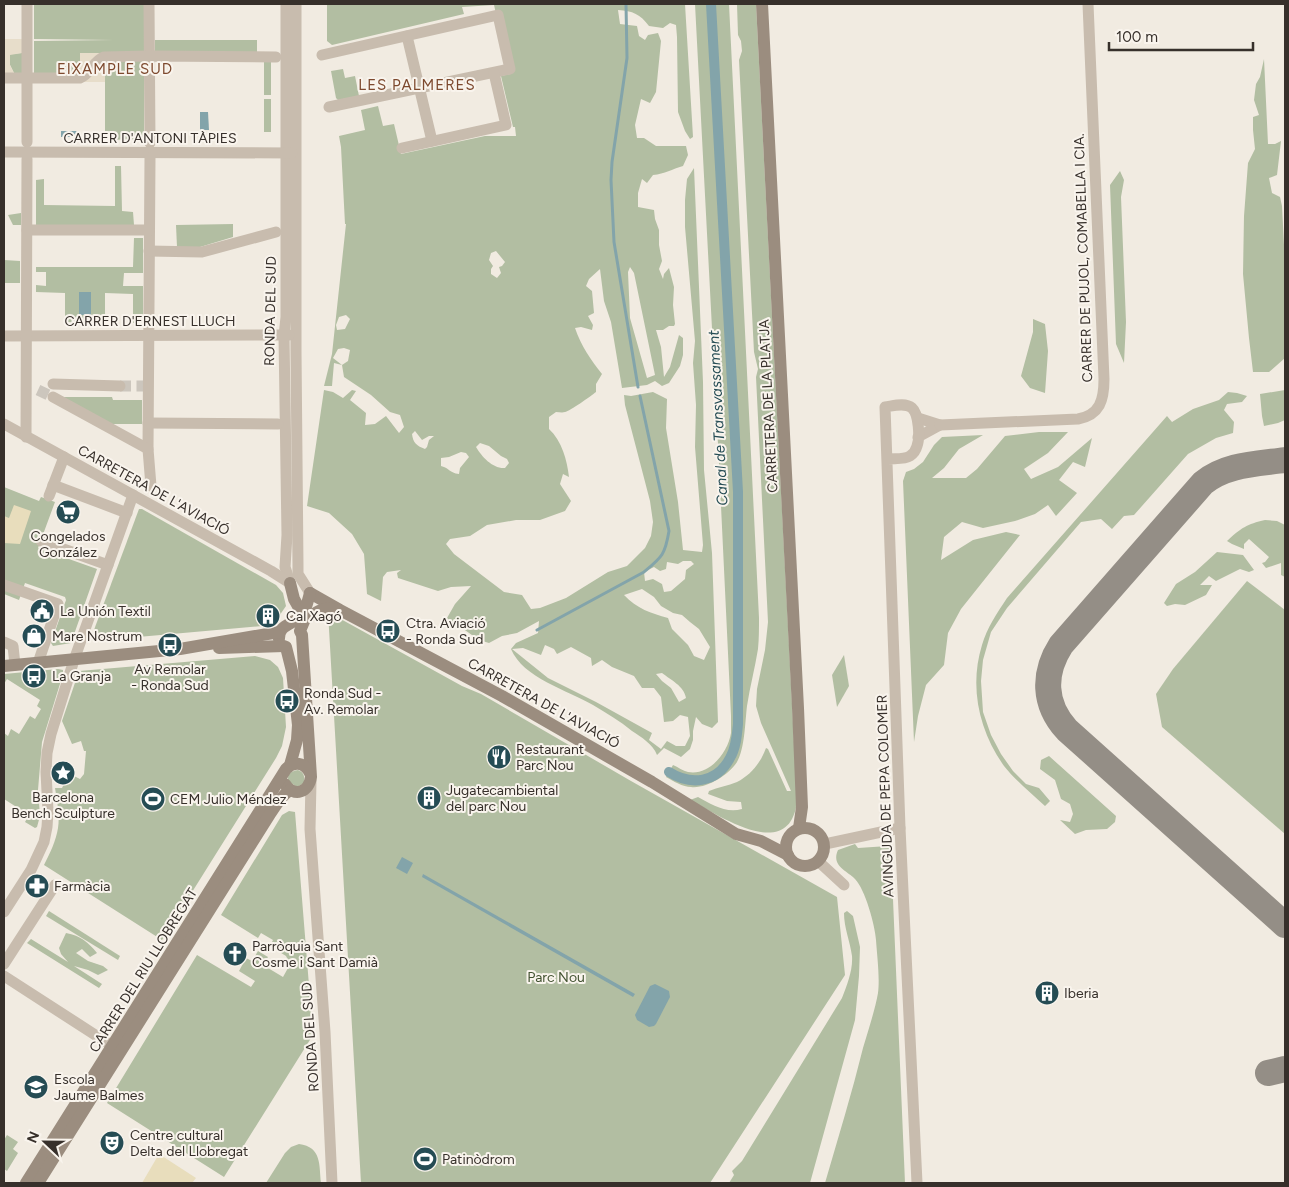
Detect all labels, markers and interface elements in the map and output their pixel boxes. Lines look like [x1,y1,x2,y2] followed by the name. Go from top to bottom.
[1109,20,1253,52] scale bar
[1116,28,1158,46] text: 100 m
[57,60,173,78] district label: EIXAMPLE SUD
[358,76,476,94] district label: LES PALMERES
[63,130,237,147] street label: CARRER D'ANTONI TÀPIES
[1071,133,1096,383] street label: CARRER DE PUJOL, COMABELLA I CIA.
[261,256,280,366] street label: RONDA DEL SUD
[64,313,236,330] street label: CARRER D'ERNEST LLUCH
[755,318,782,493] street label: CARRETERA DE LA PLATJA
[704,329,732,506] water label: Canal de Transvassament
[75,442,233,539] street label: CARRETERA DE L'AVIACIÓ
[55,499,81,525] supermarket icon: Congelados González
[31,528,105,561] place label: Congelados González
[29,598,55,624] public building icon: La Unión Textil
[60,603,151,620] place label: La Unión Textil
[255,603,281,629] building icon: Cal Xagó
[286,608,342,625] place label: Cal Xagó
[406,615,486,648] place label: Ctra. Aviació - Ronda Sud
[375,618,401,644] bus stop icon: Ctra. Aviació - Ronda Sud
[21,623,47,649] shop icon: Mare Nostrum
[52,628,142,645] place label: Mare Nostrum
[157,632,183,658] bus stop icon: Av Remolar - Ronda Sud
[465,655,623,752] street label: CARRETERA DE L'AVIACIÓ
[131,661,209,694] place label: Av Remolar - Ronda Sud
[21,663,47,689] bus stop icon: La Granja
[52,668,111,685] place label: La Granja
[304,685,382,718] place label: Ronda Sud - Av. Remolar
[274,688,300,714] bus stop icon: Ronda Sud - Av. Remolar
[873,694,898,898] street label: AVINGUDA DE PEPA COLOMER
[516,741,584,774] place label: Restaurant Parc Nou
[486,744,512,770] restaurant icon: Restaurant Parc Nou
[50,760,76,786] place icon: Barcelona Bench Sculpture
[446,782,558,815] place label: Jugatecambiental del parc Nou
[416,785,442,811] building icon: Jugatecambiental del parc Nou
[140,786,166,812] sports icon: CEM Julio Méndez
[11,789,115,822] place label: Barcelona Bench Sculpture
[170,791,287,808] place label: CEM Julio Méndez
[24,873,50,899] pharmacy icon: Farmàcia
[54,878,110,895] place label: Farmàcia
[86,885,201,1056] street label: CARRER DEL RIU LLOBREGAT
[252,938,378,971] place label: Parròquia Sant Cosme i Sant Damià
[222,941,248,967] church icon: Parròquia Sant Cosme i Sant Damià
[527,969,585,986] park label: Parc Nou
[1034,980,1060,1006] building icon: Iberia
[298,982,323,1092] street label: RONDA DEL SUD
[1064,985,1099,1002] place label: Iberia
[54,1071,144,1104] place label: Escola Jaume Balmes
[23,1074,49,1100] school or university icon: Escola Jaume Balmes
[20,1117,70,1167] north arrow
[130,1127,248,1160] place label: Centre cultural Delta del Llobregat
[24,1129,43,1146] text: N
[99,1130,125,1156] theatre icon: Centre cultural Delta del Llobregat
[412,1146,438,1172] sports icon: Patinòdrom
[442,1151,515,1168] place label: Patinòdrom

